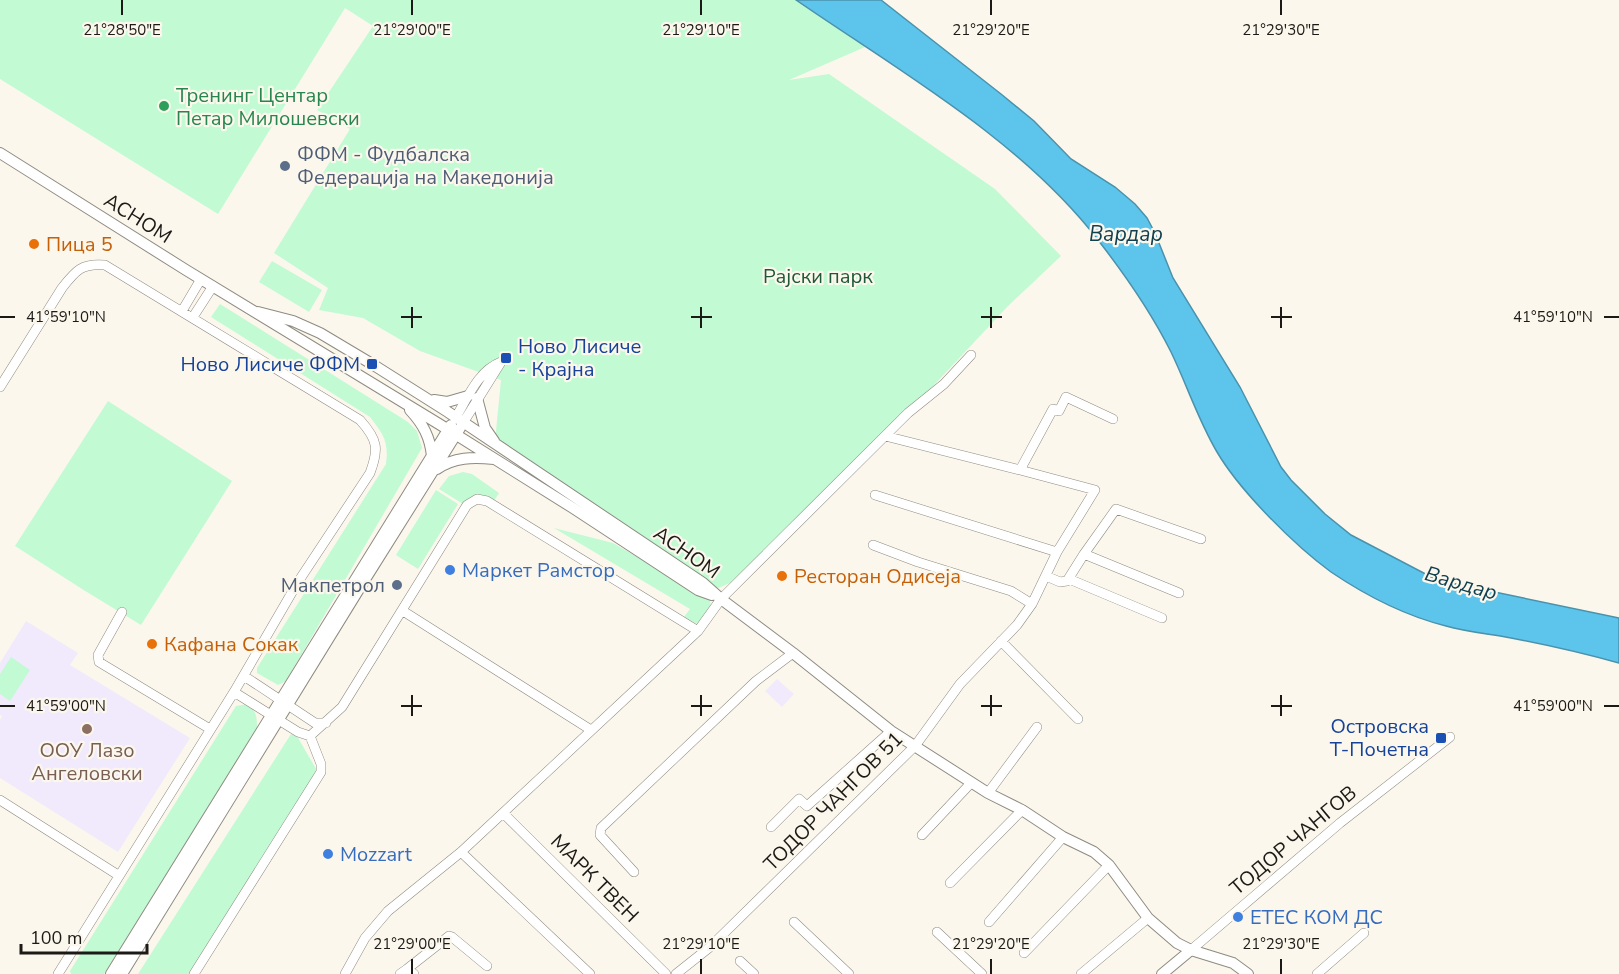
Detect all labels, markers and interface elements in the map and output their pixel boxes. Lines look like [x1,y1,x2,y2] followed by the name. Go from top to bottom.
[83,20,161,40] text: 21°28'50"E
[373,20,451,40] text: 21°29'00"E
[662,20,740,40] text: 21°29'10"E
[952,20,1030,40] text: 21°29'20"E
[1242,20,1320,40] text: 21°29'30"E
[176,82,360,132] place label: Тренинг Центар Петар Милошевски
[157,99,171,113] marker: Тренинг Центар Петар Милошевски
[297,141,554,191] place label: ФФМ - Фудбалска Федерација на Македонија
[278,159,292,173] marker: ФФМ - Фудбалска Федерација на Македонија
[99,187,177,250] street label: АСНОМ
[1089,220,1163,248] water label: Вардар
[46,231,113,258] place label: Пица 5
[27,237,41,251] marker: Пица 5
[763,263,873,290] park label: Рајски парк
[26,307,106,327] text: 41°59'10"N
[1513,307,1593,327] text: 41°59'10"N
[518,333,641,383] place label: Ново Лисиче - Крајна
[181,351,360,378] place label: Ново Лисиче ФФМ
[499,351,513,365] marker: Ново Лисиче - Крајна
[365,357,379,371] marker: Ново Лисиче ФФМ
[648,520,725,585] street label: АСНОМ
[462,557,615,584] place label: Маркет Рамстор
[1421,559,1501,607] water label: Вардар
[443,563,457,577] marker: Маркет Рамстор
[794,563,961,590] place label: Ресторан Одисеја
[775,569,789,583] marker: Ресторан Одисеја
[281,572,385,599] place label: Макпетрол
[390,578,404,592] marker: Макпетрол
[164,631,299,658] place label: Кафана Сокак
[145,637,159,651] marker: Кафана Сокак
[26,696,106,716] text: 41°59'00"N
[1513,696,1593,716] text: 41°59'00"N
[1330,713,1429,763] place label: Островска Т-Почетна
[80,722,94,736] marker: ООУ Лазо Ангеловски
[758,726,909,877] street label: ТОДОР ЧАНГОВ 51
[1434,731,1448,745] marker: Островска Т-Почетна
[31,737,143,787] place label: ООУ Лазо Ангеловски
[1224,779,1362,901] street label: ТОДОР ЧАНГОВ
[545,828,645,928] street label: МАРК ТВЕН
[340,841,413,868] place label: Mozzart
[321,847,335,861] marker: Mozzart
[1250,904,1383,931] place label: ЕТЕС КОМ ДС
[1231,910,1245,924] marker: ЕТЕС КОМ ДС
[21,917,147,955] scale bar
[30,926,82,950] text: 100 m
[373,934,451,954] text: 21°29'00"E
[662,934,740,954] text: 21°29'10"E
[952,934,1030,954] text: 21°29'20"E
[1242,934,1320,954] text: 21°29'30"E

